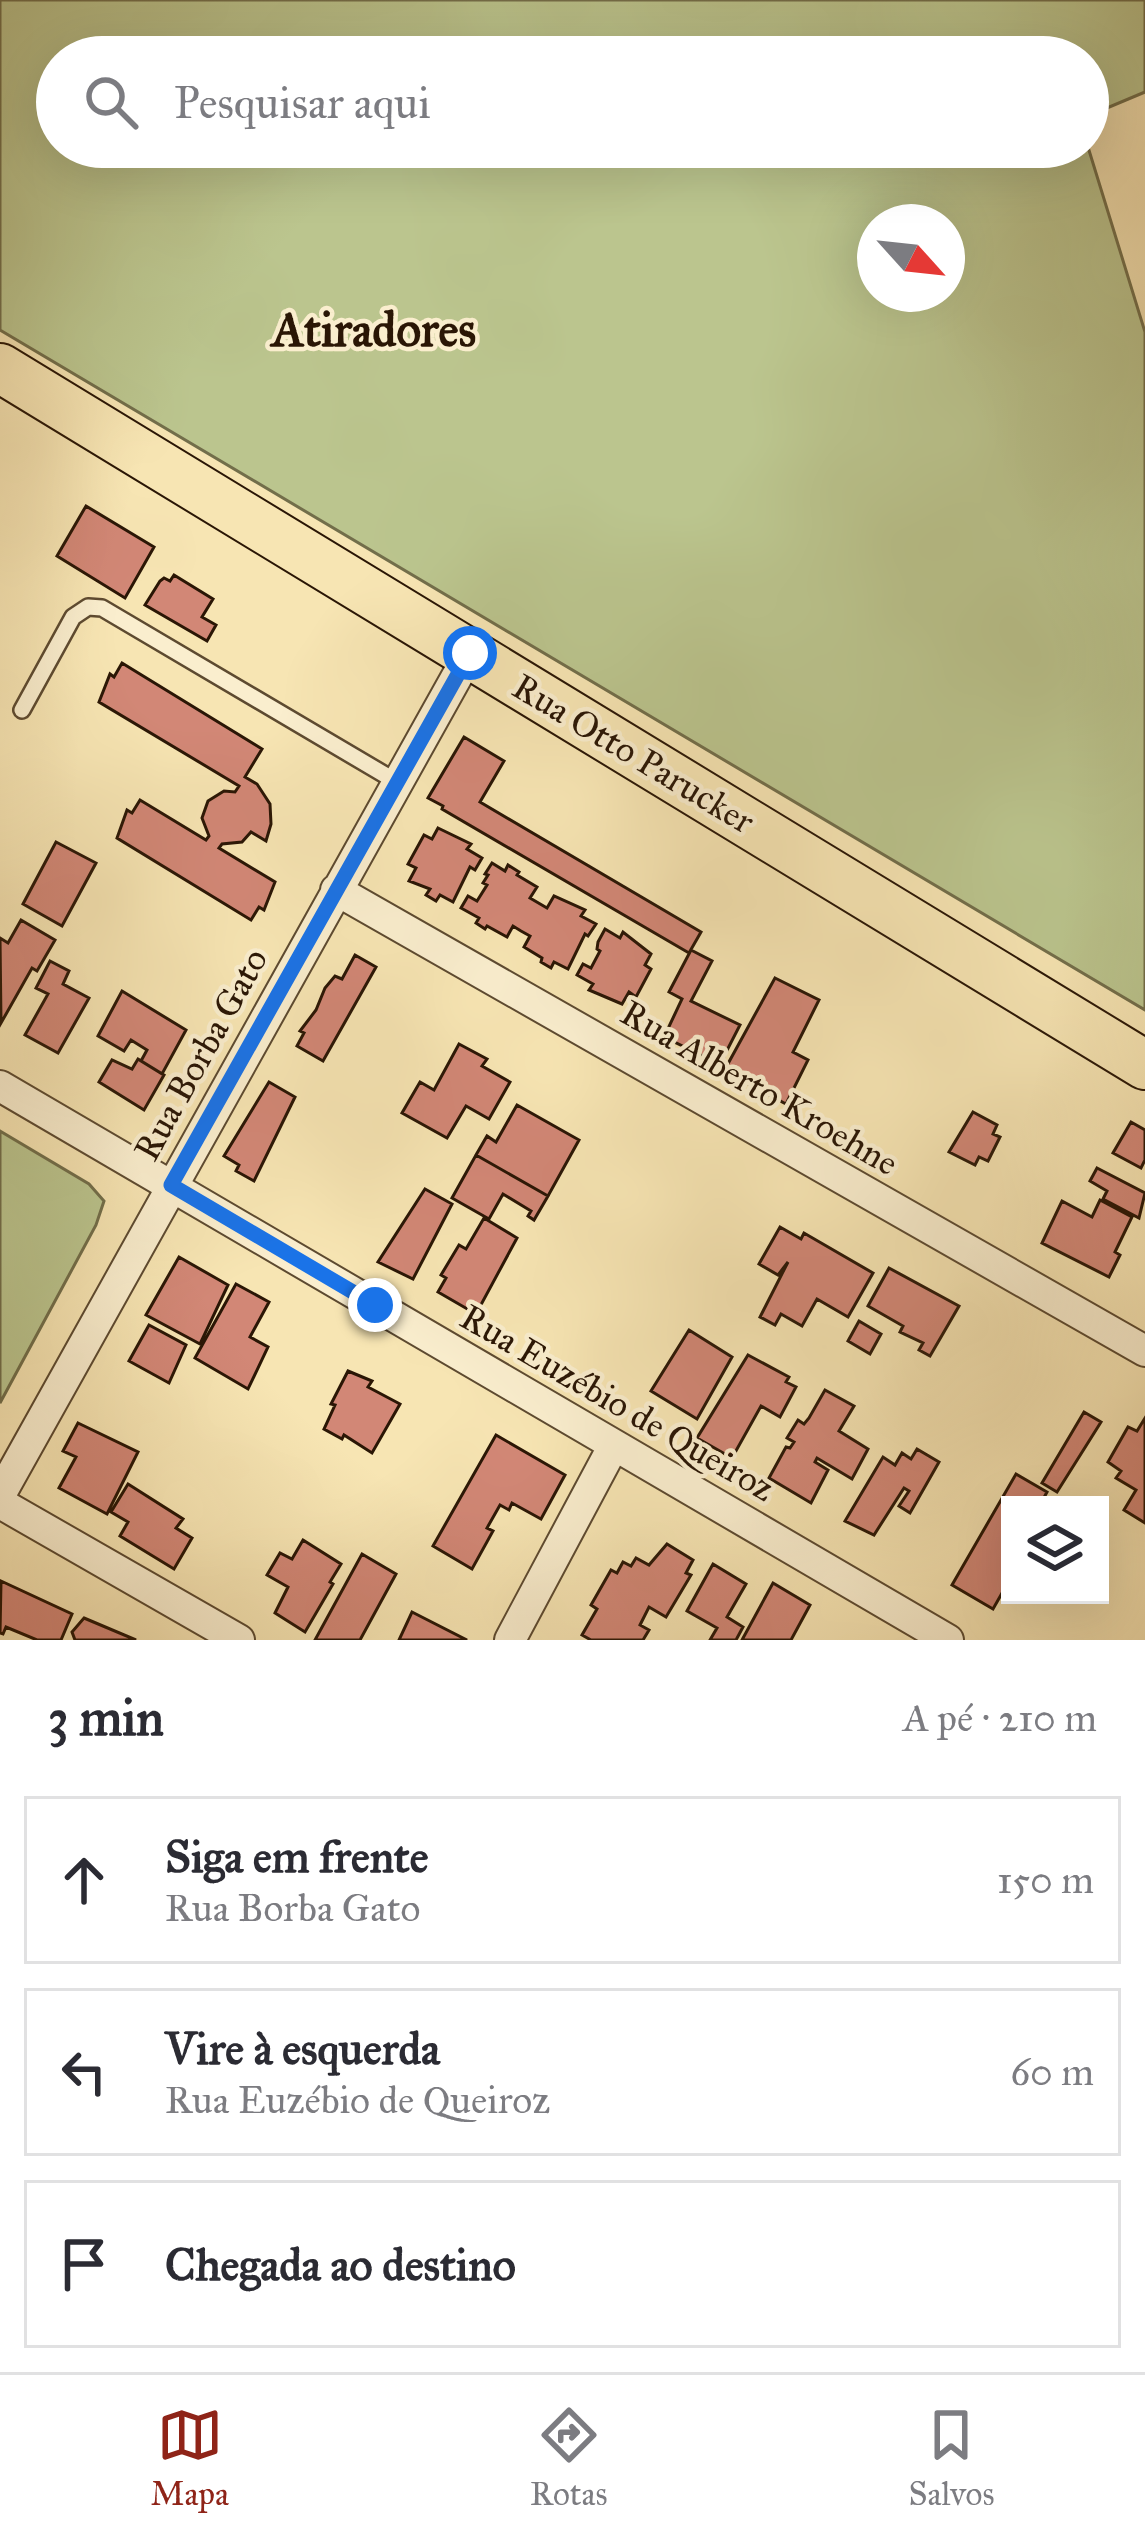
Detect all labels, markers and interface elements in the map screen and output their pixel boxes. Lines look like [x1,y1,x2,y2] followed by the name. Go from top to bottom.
[36,36,1109,168] search box
[78,69,144,135] icon: search
[174,75,431,130] text: Pesquisar aqui
[857,204,965,312] north arrow
[269,300,476,359] district label: Atiradores
[443,626,497,680] route start
[505,664,763,844] street label: Rua Otto Parucker
[124,941,277,1168] street label: Rua Borba Gato
[613,991,906,1185] street label: Rua Alberto Kroehne
[348,1278,402,1332] route end
[452,1295,783,1511] street label: Rua Euzébio de Queiroz
[1001,1496,1109,1604] map controls
[1001,1496,1109,1604] button: layers
[48,1687,164,1749] text: 3 min
[903,1694,1097,1742] text: A pé · 210 m
[165,1829,429,1884] text: Siga em frente
[51,1847,117,1913] icon: ahead
[997,1856,1094,1904] text: 150 m
[165,1884,421,1932] text: Rua Borba Gato
[165,2021,440,2076] text: Vire à esquerda
[51,2039,117,2105] icon: left
[1010,2048,1094,2096] text: 60 m
[165,2076,550,2124] text: Rua Euzébio de Queiroz
[51,2231,117,2297] icon: arrive
[165,2237,516,2292] text: Chegada ao destino
[151,2402,229,2514] tab: Mapa
[530,2402,607,2514] tab: Rotas
[908,2402,994,2514] tab: Salvos

